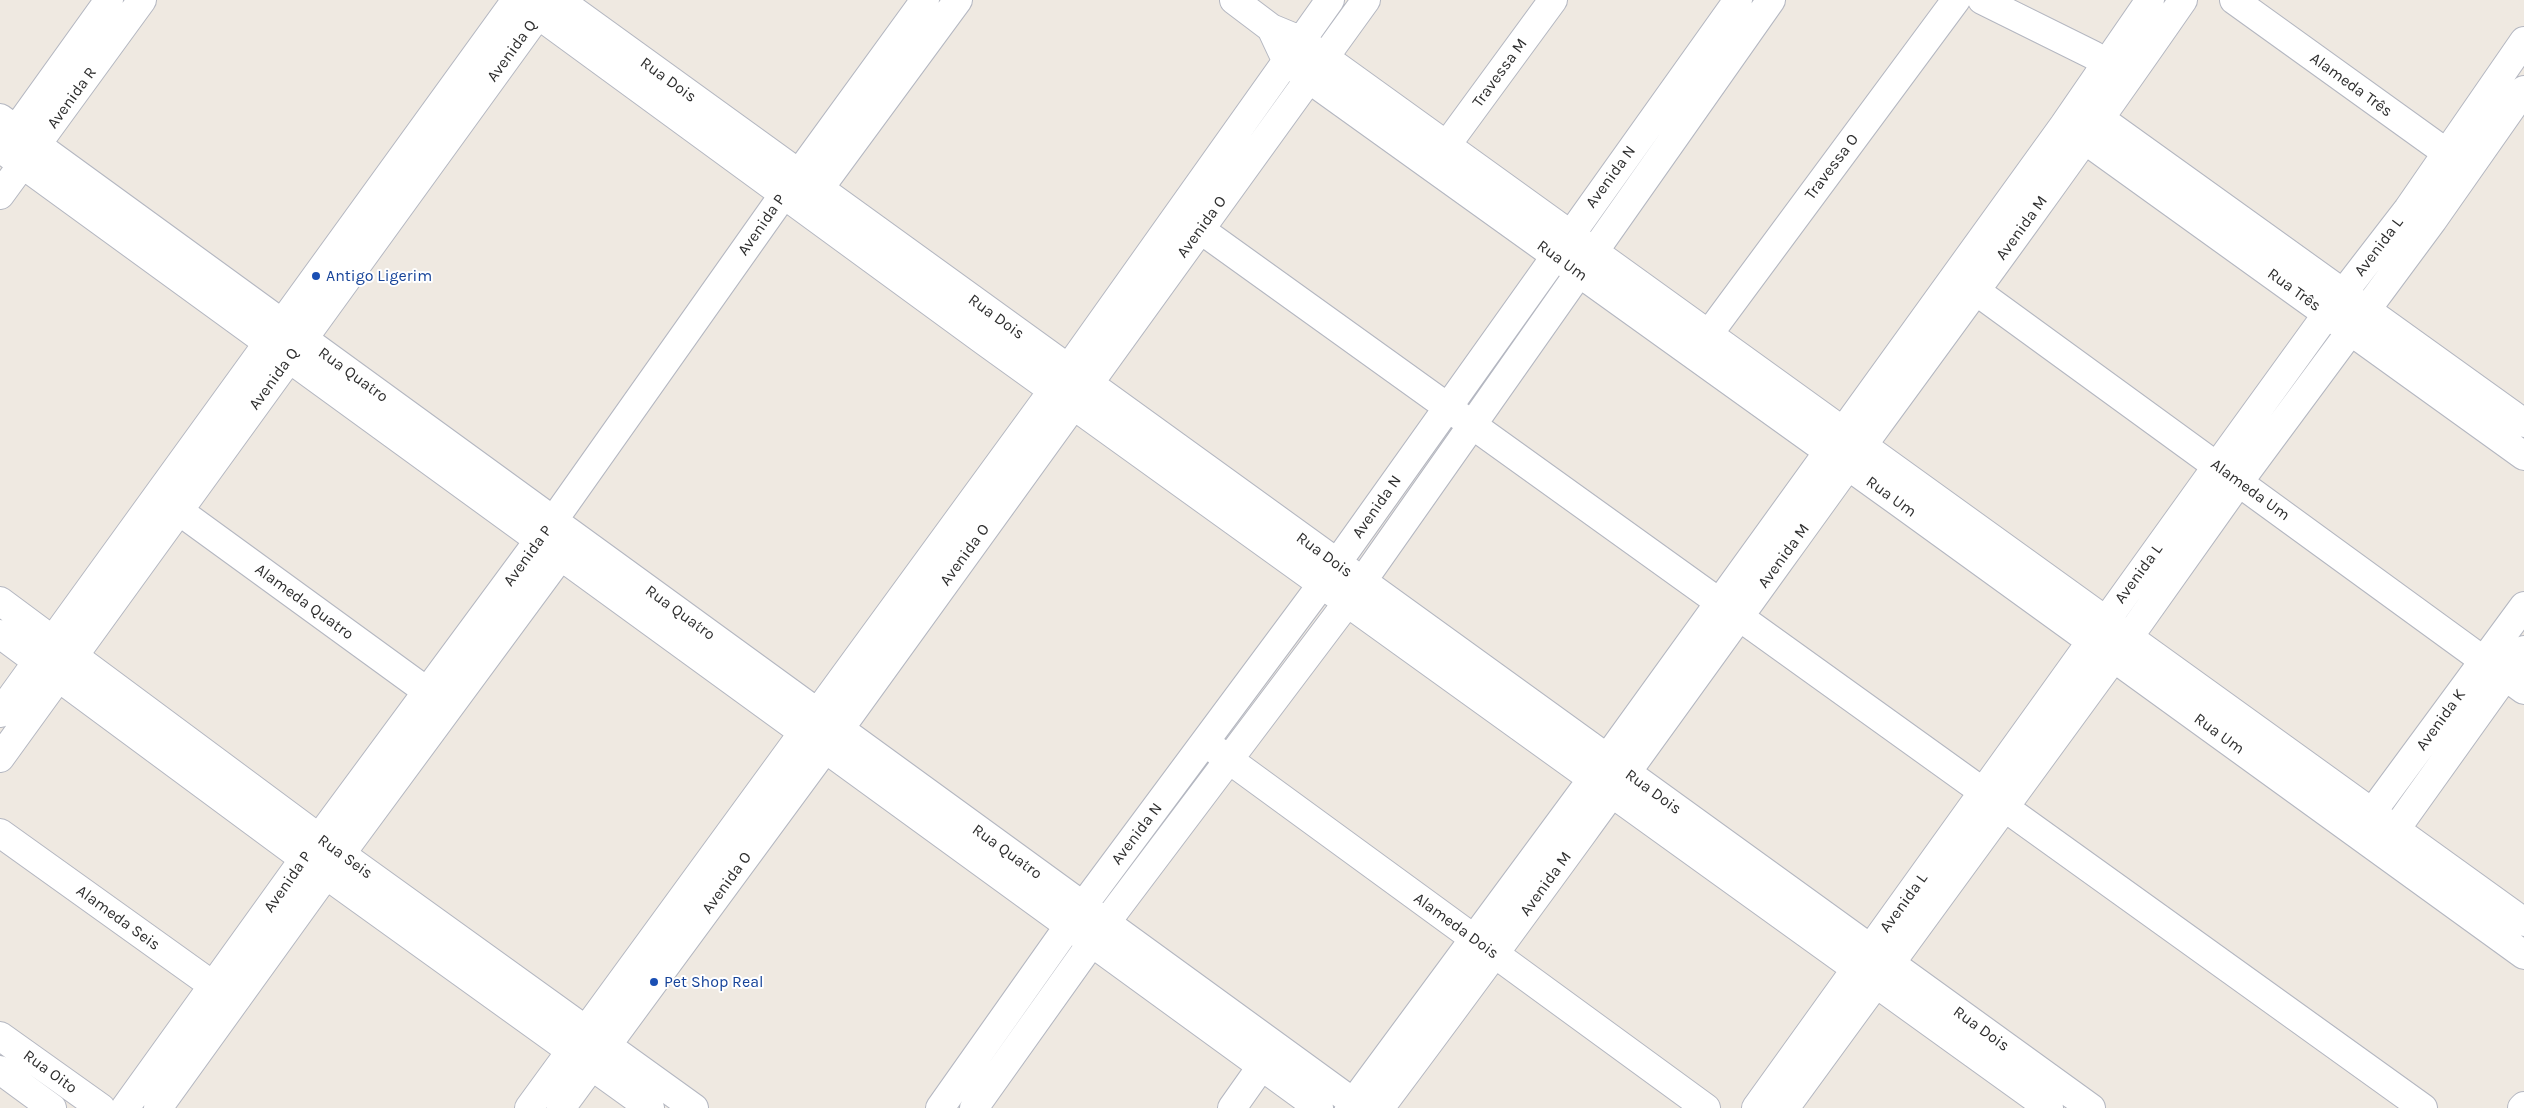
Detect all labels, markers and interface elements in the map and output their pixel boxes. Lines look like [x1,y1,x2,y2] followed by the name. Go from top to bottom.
[483,16,541,86] street label: Avenida Q
[1469,35,1531,111] street label: Travessa M
[2306,49,2396,121] street label: Alameda Três
[636,53,700,107] street label: Rua Dois
[43,63,101,133] street label: Avenida R
[1801,130,1863,204] street label: Travessa O
[1582,142,1640,212] street label: Avenida N
[734,191,790,259] street label: Avenida P
[1173,192,1231,262] street label: Avenida O
[1992,192,2052,264] street label: Avenida M
[2351,214,2407,280] street label: Avenida L
[1533,236,1591,286] street label: Rua Um
[2264,264,2324,316] street label: Rua Três
[326,266,432,286] place label: Antigo Ligerim
[310,270,322,282] marker: Antigo Ligerim
[964,290,1028,344] street label: Rua Dois
[314,343,392,407] street label: Rua Quatro
[245,344,303,414] street label: Avenida Q
[2207,455,2293,525] street label: Alameda Um
[1348,472,1406,542] street label: Avenida N
[1862,472,1920,522] street label: Rua Um
[936,520,994,590] street label: Avenida O
[1754,520,1814,592] street label: Avenida M
[500,522,556,590] street label: Avenida P
[1292,528,1356,582] street label: Rua Dois
[2111,540,2167,608] street label: Avenida L
[251,560,357,644] street label: Alameda Quatro
[641,581,719,645] street label: Rua Quatro
[2412,686,2470,754] street label: Avenida K
[2190,709,2248,759] street label: Rua Um
[1621,765,1685,819] street label: Rua Dois
[1108,799,1166,869] street label: Avenida N
[968,820,1046,884] street label: Rua Quatro
[314,831,376,883] street label: Rua Seis
[260,848,316,916] street label: Avenida P
[698,848,756,918] street label: Avenida O
[1516,848,1576,920] street label: Avenida M
[1876,869,1932,937] street label: Avenida L
[72,881,164,955] street label: Alameda Seis
[1410,889,1502,963] street label: Alameda Dois
[664,972,763,992] place label: Pet Shop Real
[648,976,660,988] marker: Pet Shop Real
[1949,1002,2013,1056] street label: Rua Dois
[19,1046,81,1098] street label: Rua Oito

